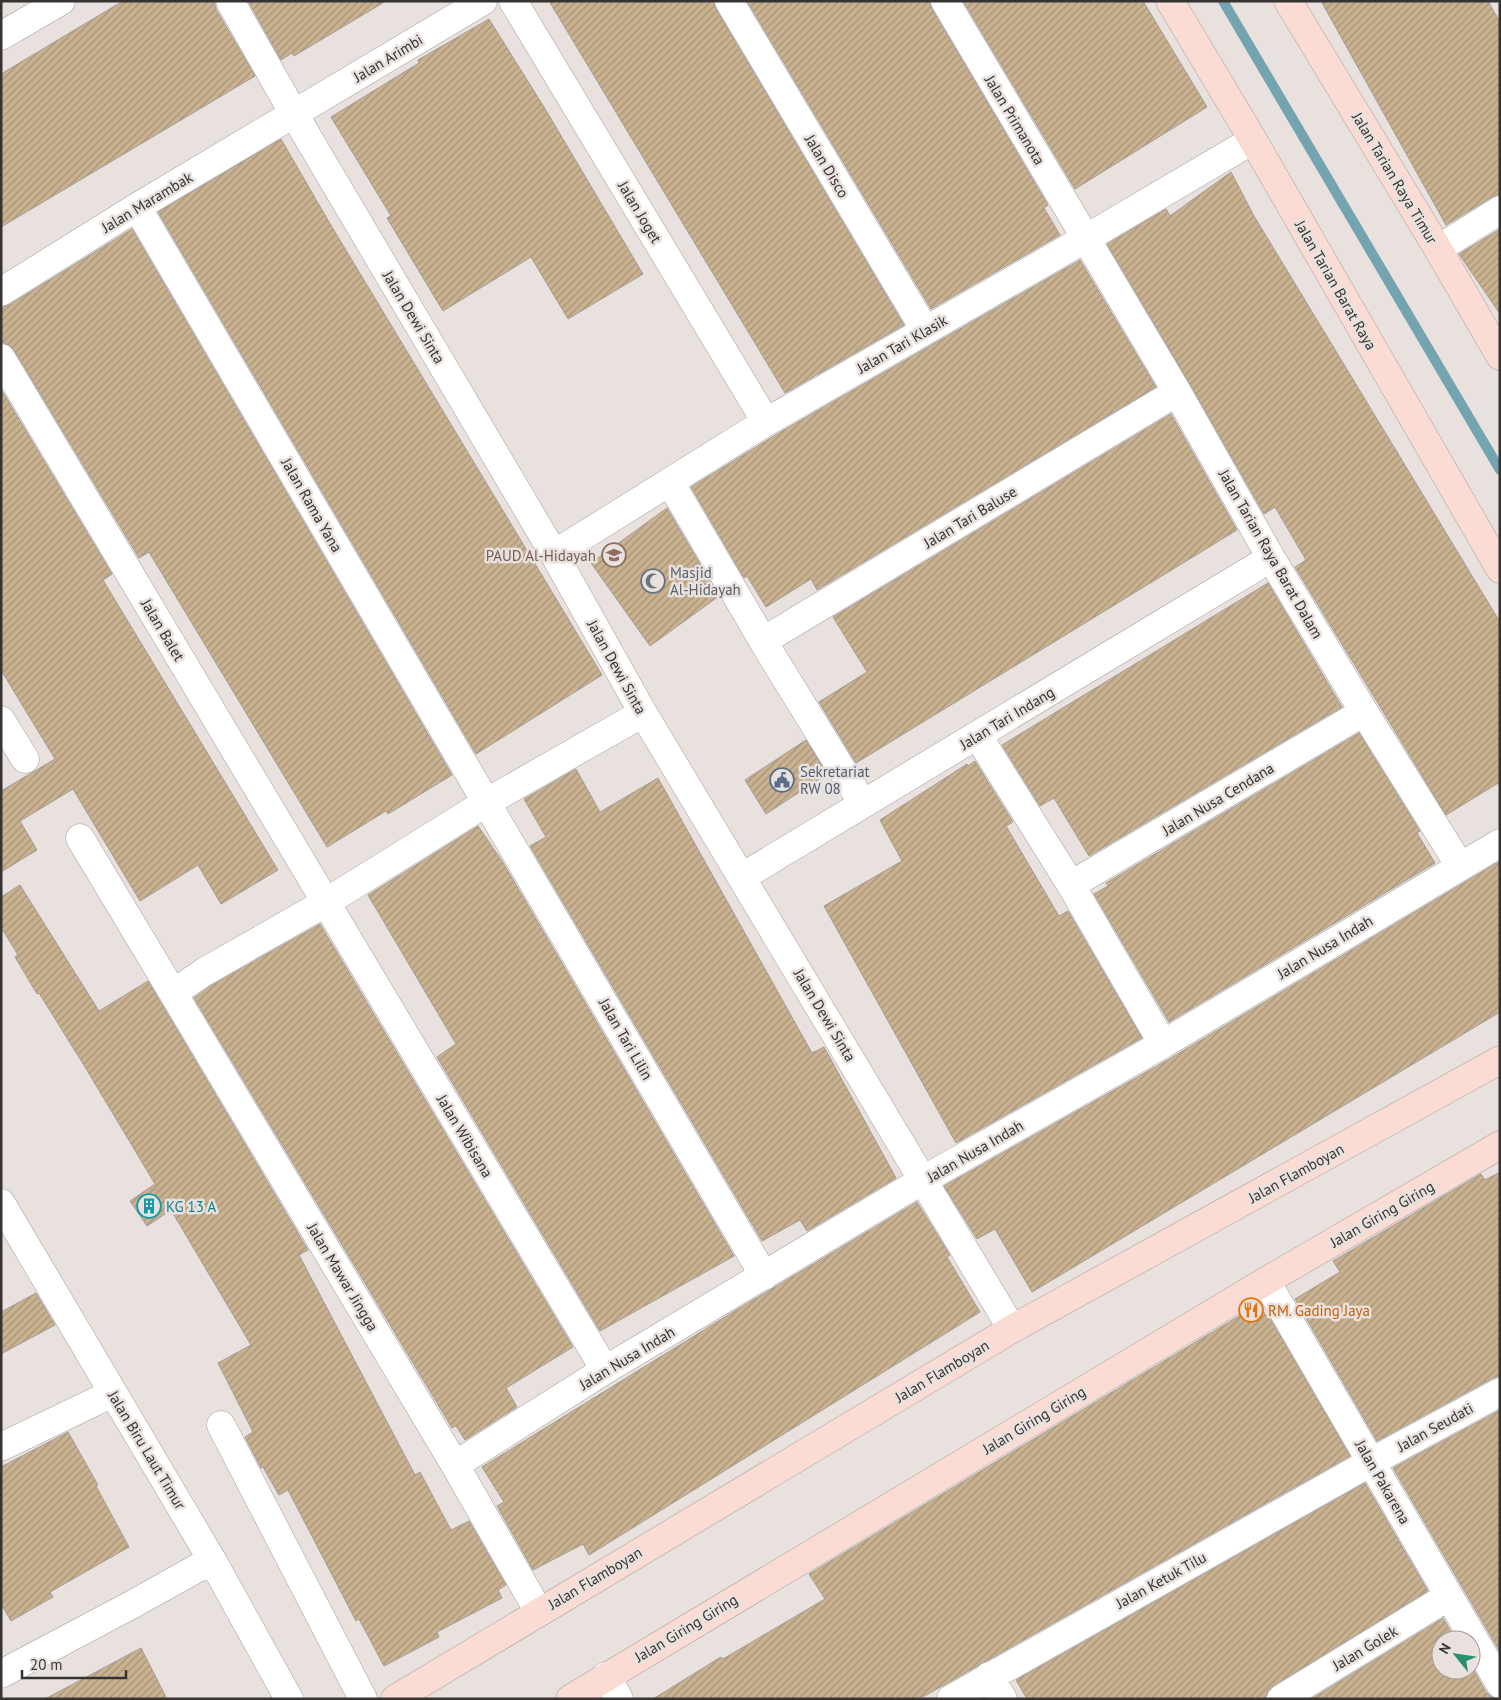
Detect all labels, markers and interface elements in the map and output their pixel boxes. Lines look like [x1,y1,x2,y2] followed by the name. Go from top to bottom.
[349,30,426,87] street label: Jalan Arimbi
[980,71,1049,168] street label: Jalan Primanota
[1348,108,1442,247] street label: Jalan Tarian Raya Timur
[800,130,853,201] street label: Jalan Disco
[97,167,197,237] street label: Jalan Marambak
[614,177,666,246] street label: Jalan Joget
[1291,216,1381,353] street label: Jalan Tarian Barat Raya
[378,266,449,367] street label: Jalan Dewi Sinta
[853,310,951,378] street label: Jalan Tari Klasik
[277,454,347,555] street label: Jalan Rama Yana
[1214,465,1327,642] street label: Jalan Tarian Raya Barat Dalam
[919,482,1020,553] street label: Jalan Tari Baluse
[601,542,627,568] school or university icon: PAUD Al-Hidayah
[486,546,596,565] place label: PAUD Al-Hidayah
[670,563,741,599] place label: Masjid Al-Hidayah
[640,568,666,594] mosque icon: Masjid Al-Hidayah
[137,595,189,665] street label: Jalan Balet
[583,616,651,717] street label: Jalan Dewi Sinta
[955,682,1058,754] street label: Jalan Tari Indang
[1158,758,1277,840] street label: Jalan Nusa Cendana
[800,762,870,798] place label: Sekretariat RW 08
[769,767,795,793] public building icon: Sekretariat RW 08
[1273,911,1376,983] street label: Jalan Nusa Indah
[789,964,860,1065] street label: Jalan Dewi Sinta
[595,994,657,1083] street label: Jalan Tari Lilin
[432,1090,497,1181] street label: Jalan Wibisana
[923,1116,1027,1187] street label: Jalan Nusa Indah
[1244,1139,1347,1208] street label: Jalan Flamboyan
[1326,1177,1437,1252] street label: Jalan Giring Giring
[136,1193,162,1219] building icon: KG 13 A
[166,1197,216,1216] place label: KG 13 A
[303,1219,383,1335] street label: Jalan Mawar Jingga
[1238,1297,1264,1323] restaurant icon: RM. Gading Jaya
[1268,1301,1370,1320] place label: RM. Gading Jaya
[575,1322,678,1394] street label: Jalan Nusa Indah
[891,1336,992,1407] street label: Jalan Flamboyan
[978,1382,1089,1459] street label: Jalan Giring Giring
[104,1386,190,1513] street label: Jalan Biru Laut Timur
[1393,1398,1476,1456] street label: Jalan Seudati
[1351,1436,1415,1528] street label: Jalan Pakarena
[544,1543,645,1614] street label: Jalan Flamboyan
[1112,1547,1209,1613] street label: Jalan Ketuk Tilu
[630,1590,741,1667] street label: Jalan Giring Giring
[1328,1621,1402,1675] street label: Jalan Golek
[1431,1630,1481,1680] north arrow
[1435,1640,1455,1657] text: N
[22,1648,126,1680] scale bar
[30,1655,63,1674] text: 20 m

